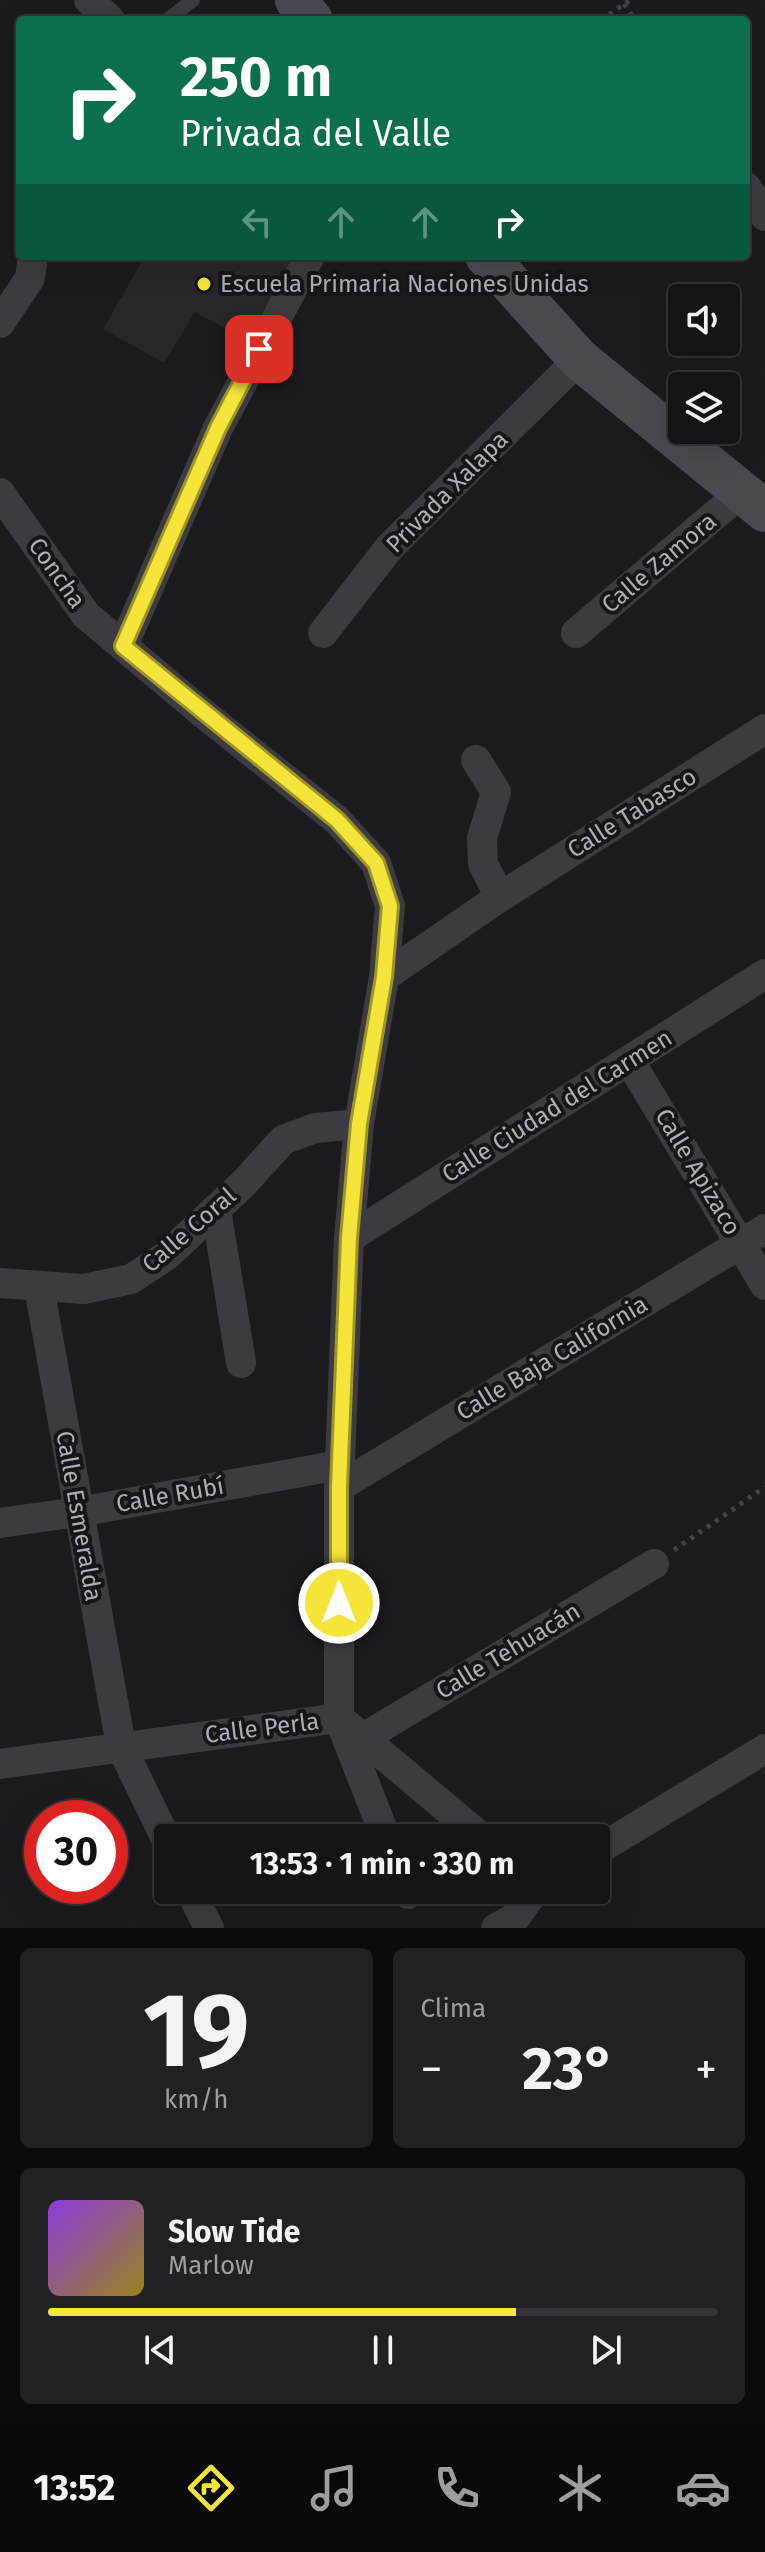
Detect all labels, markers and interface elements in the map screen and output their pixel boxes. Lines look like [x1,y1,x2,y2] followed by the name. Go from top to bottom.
[180,44,332,111] text: 250 m
[48,48,152,152] icon: right
[180,112,451,156] text: Privada del Valle
[235,200,279,244] icon: left
[319,200,363,244] icon: ahead
[403,200,447,244] icon: ahead
[487,200,531,244] icon: right
[220,270,589,298] place label: Escuela Primaria Naciones Unidas
[195,275,213,293] marker: Escuela Primaria Naciones Unidas
[668,284,740,444] map controls
[668,284,740,356] button: sound
[225,315,293,383] pin
[237,327,281,371] icon: arrive
[668,372,740,444] button: layers
[380,425,514,559] street label: Privada Xalapa
[596,507,722,619] street label: Calle Zamora
[23,532,91,614] street label: Concha
[562,762,702,864] street label: Calle Tabasco
[437,1024,677,1188] street label: Calle Ciudad del Carmen
[649,1104,747,1240] street label: Calle Apizaco
[137,1182,241,1278] street label: Calle Coral
[451,1290,653,1426] street label: Calle Baja California
[50,1429,108,1603] street label: Calle Esmeralda
[114,1472,226,1518] street label: Calle Rubí
[297,1561,381,1645] position arrow
[431,1597,585,1705] street label: Calle Tehuacán
[203,1707,321,1749] street label: Calle Perla
[24,1800,128,1904] speed limit sign: 30
[250,1846,514,1882] text: 13:53 · 1 min · 330 m
[143,1969,250,2094] text: 19
[421,1993,486,2024] text: Clima
[522,2033,615,2105] text: 23°
[421,2043,443,2096] text: −
[695,2043,717,2096] text: +
[164,2084,228,2115] text: km/h
[168,2214,300,2250] text: Slow Tide
[168,2250,254,2281] text: Marlow
[138,2328,182,2372] icon: previous
[361,2328,405,2372] icon: pause
[584,2328,628,2372] icon: next
[183,2460,239,2516] icon: directions
[306,2460,362,2516] icon: music
[429,2460,485,2516] icon: phone
[552,2460,608,2516] icon: climate
[675,2460,731,2516] icon: car
[34,2466,115,2510] text: 13:52

